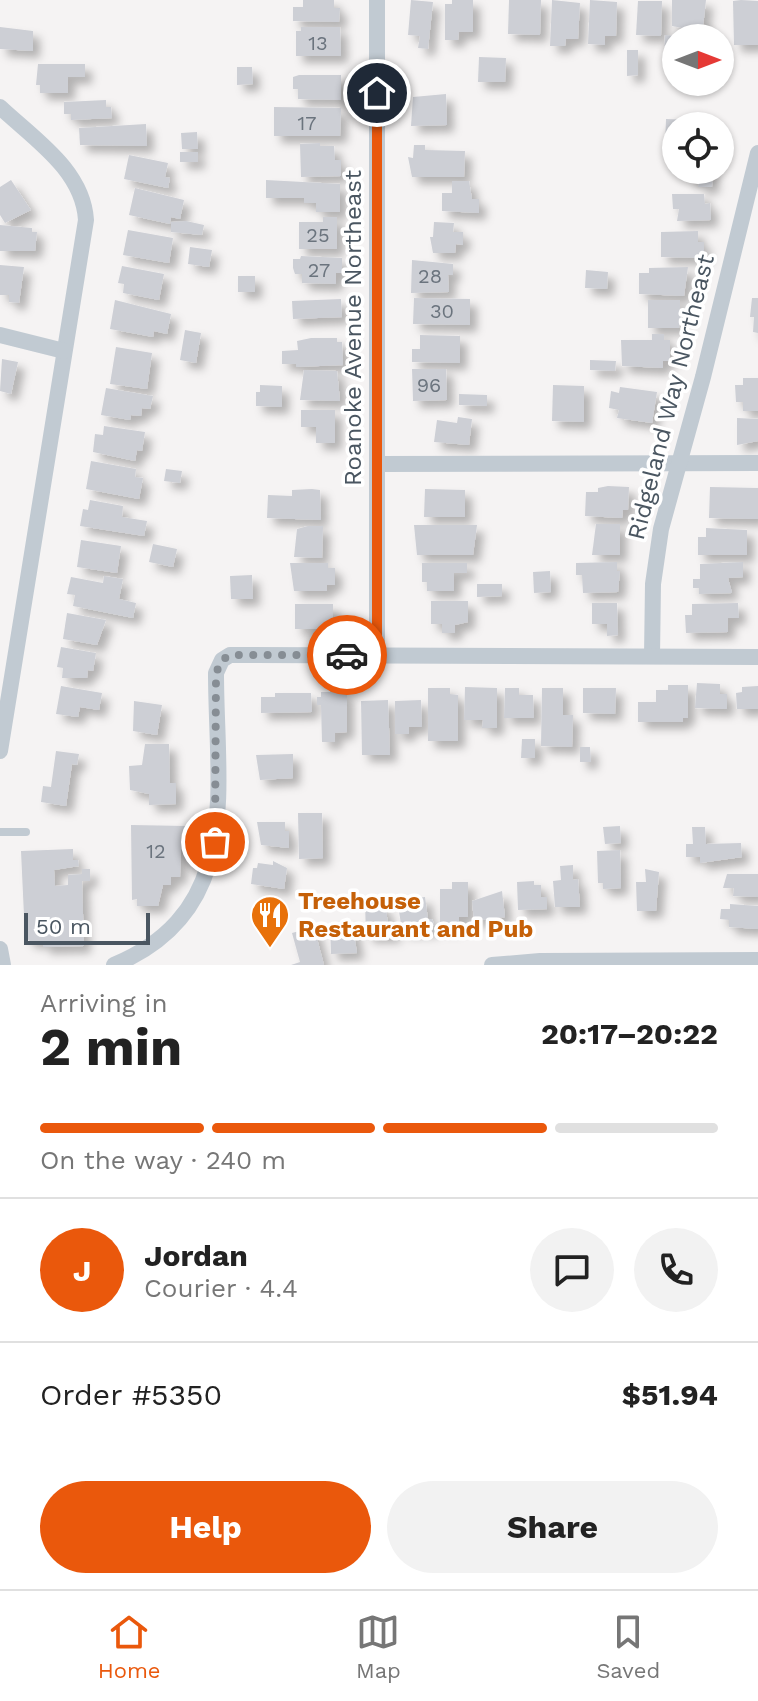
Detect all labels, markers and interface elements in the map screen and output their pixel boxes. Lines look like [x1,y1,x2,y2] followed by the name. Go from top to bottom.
[662,24,734,96] north arrow
[662,24,734,184] map controls
[308,31,328,55] house number: 13
[343,59,411,127] pin
[355,71,399,115] icon: home
[297,111,317,135] house number: 17
[662,112,734,184] button: locate
[339,170,367,486] street label: Roanoke Avenue Northeast
[306,223,330,247] house number: 25
[622,251,720,543] street label: Ridgeland Way Northeast
[308,258,330,282] house number: 27
[418,264,442,288] house number: 28
[430,299,454,323] house number: 30
[417,373,441,397] house number: 96
[307,615,387,695] courier
[325,633,369,677] icon: car
[181,808,249,876] pin
[193,820,237,864] icon: bag
[146,839,166,863] house number: 12
[298,887,533,943] place label: Treehouse Restaurant and Pub
[249,894,291,949] restaurant icon: Treehouse Restaurant and Pub
[24,909,150,945] scale bar
[36,914,91,939] text: 50 m
[40,988,168,1018] text: Arriving in
[541,1016,718,1051] text: 20:17–20:22
[40,1017,182,1078] text: 2 min
[40,1145,286,1175] text: On the way · 240 m
[530,1228,614,1312] button: chat
[634,1228,718,1312] button: phone
[144,1238,248,1273] text: Jordan
[73,1253,91,1288] text: J
[144,1273,298,1303] text: Courier · 4.4
[40,1377,222,1412] text: Order #5350
[622,1377,718,1412] text: $51.94
[40,1481,371,1573] button: Help
[387,1481,718,1573] button: Share
[98,1610,161,1683] tab: Home
[356,1610,401,1683] tab: Map
[596,1610,660,1683] tab: Saved

